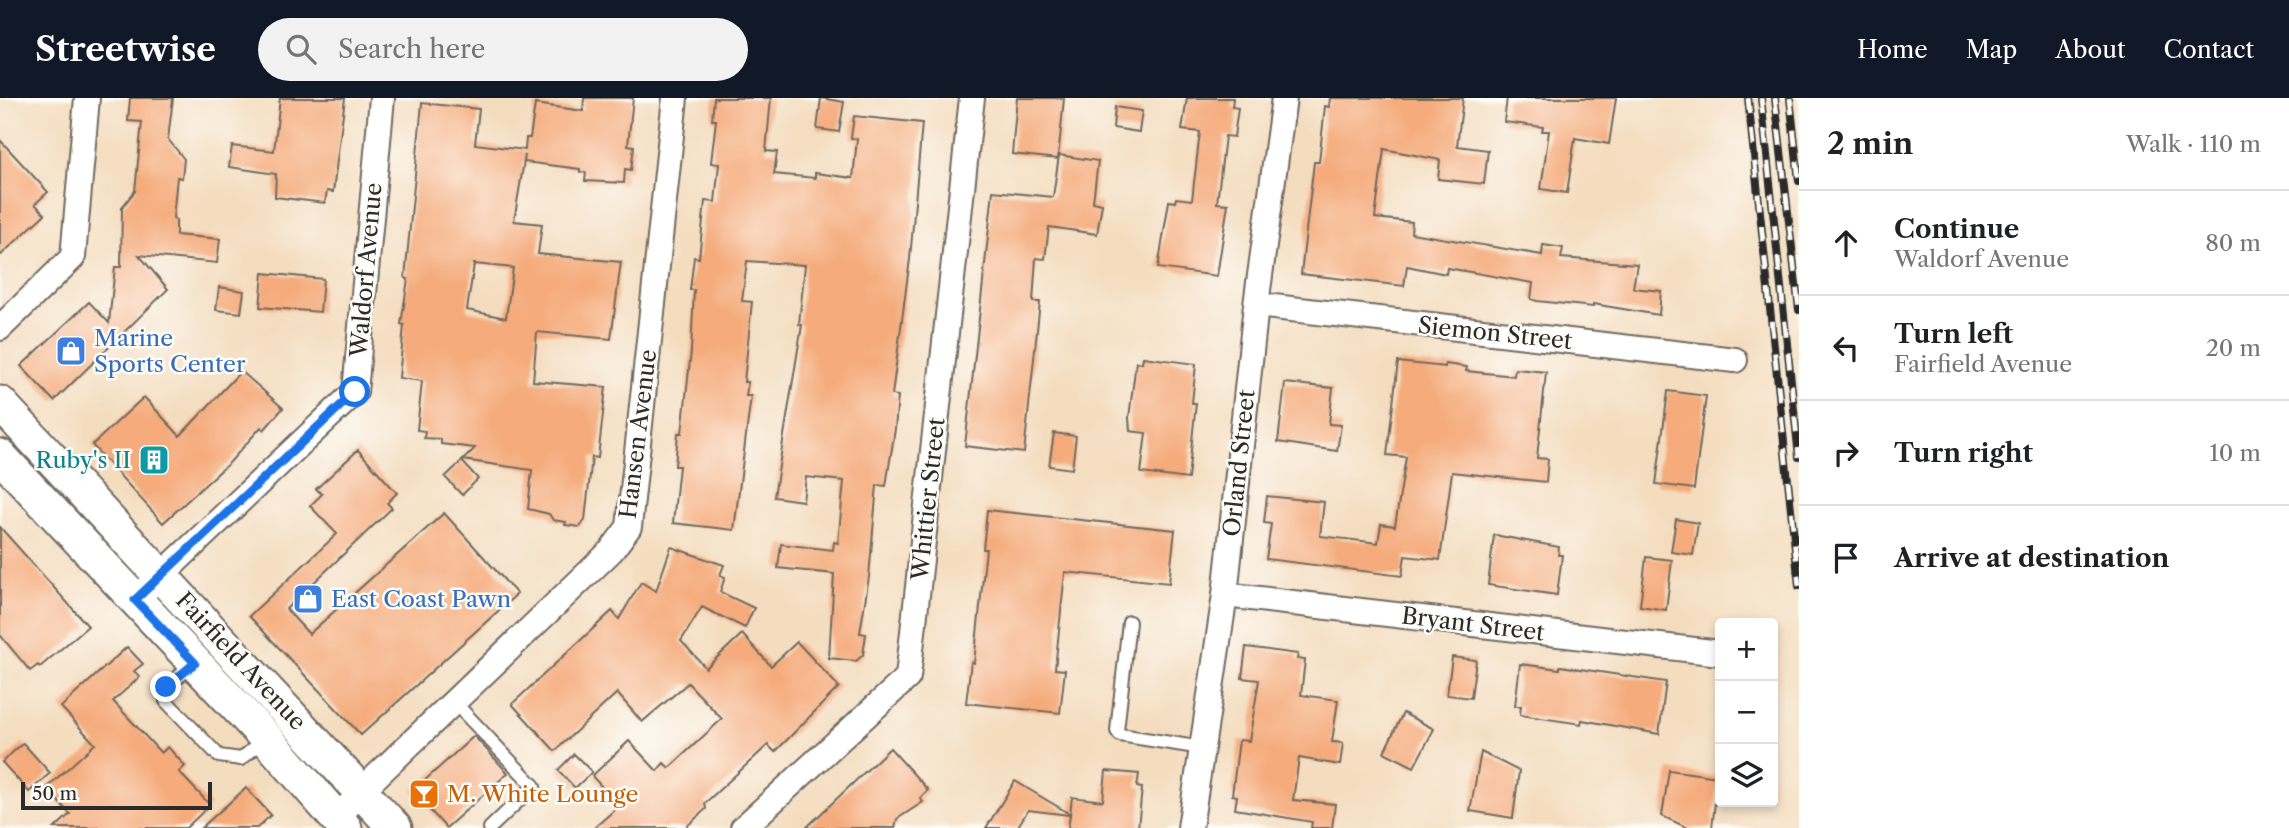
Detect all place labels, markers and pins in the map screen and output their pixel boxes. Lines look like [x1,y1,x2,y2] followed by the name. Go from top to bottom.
[94,324,246,378] place label: Marine Sports Center
[54,334,88,368] shop icon: Marine Sports Center
[137,443,171,477] building icon: Ruby's II
[36,446,131,474] place label: Ruby's II
[291,582,325,616] shop icon: East Coast Pawn
[331,585,511,613] place label: East Coast Pawn
[407,777,441,811] bar icon: M. White Lounge
[447,780,638,808] place label: M. White Lounge

